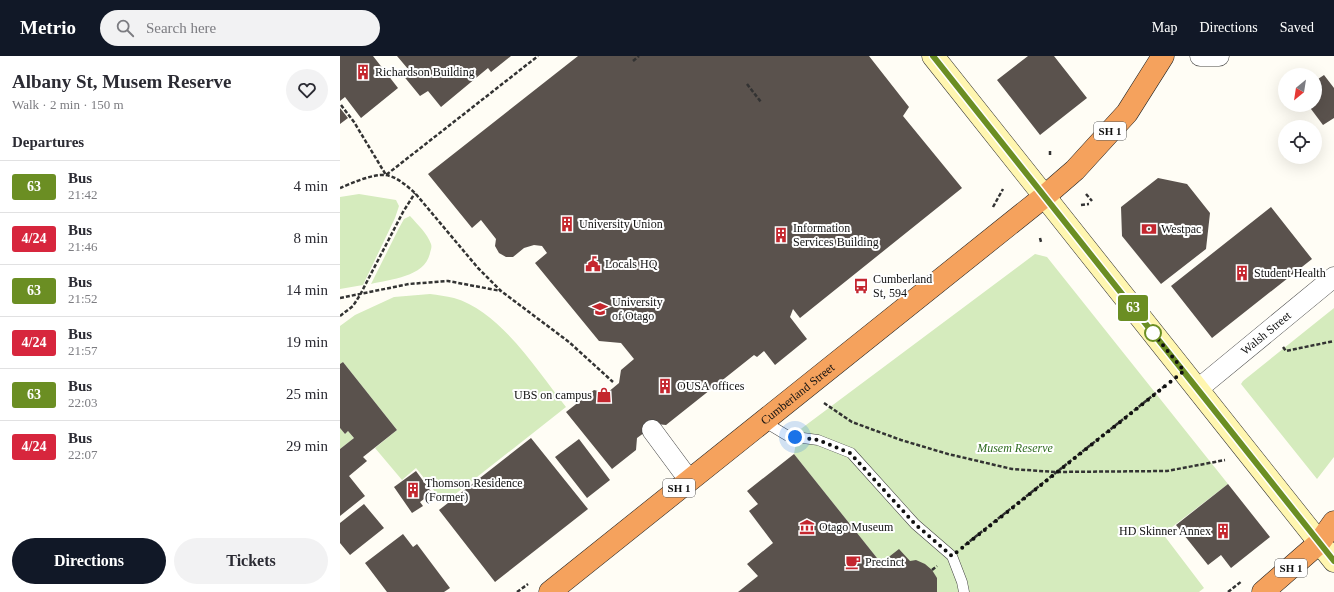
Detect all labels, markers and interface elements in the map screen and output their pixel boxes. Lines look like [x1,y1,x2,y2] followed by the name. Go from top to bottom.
[100,10,380,46] search box
[20,17,76,38] text: Metrio
[114,17,136,39] icon: search
[146,20,216,36] text: Search here
[1152,20,1177,35] text: Map
[1199,20,1258,35] text: Directions
[1280,20,1314,35] text: Saved
[354,63,372,81] building icon: Richardson Building
[375,65,475,79] place label: Richardson Building
[1278,68,1322,112] north arrow
[1278,68,1322,164] map controls
[286,69,328,111] button: heart
[12,71,232,92] text: Albany St, Musem Reserve
[12,97,124,112] text: Walk · 2 min · 150 m
[1278,120,1322,164] button: locate
[1094,122,1126,140] road number: SH 1
[12,134,84,150] text: Departures
[68,170,92,186] text: Bus
[293,178,328,194] text: 4 min
[27,179,41,194] text: 63
[68,187,98,202] text: 21:42
[558,215,576,233] building icon: University Union
[579,217,663,231] place label: University Union
[1140,220,1158,238] bank icon: Westpac
[793,221,879,249] place label: Information Services Building
[68,222,92,238] text: Bus
[1161,222,1201,236] place label: Westpac
[772,226,790,244] building icon: Information Services Building
[293,230,328,246] text: 8 min
[22,231,46,246] text: 4/24
[68,239,98,254] text: 21:46
[584,255,602,273] public building icon: Locals HQ
[605,257,658,271] place label: Locals HQ
[1233,264,1251,282] building icon: Student Health
[1254,266,1326,280] place label: Student Health
[873,272,932,300] place label: Cumberland St, 594
[68,274,92,290] text: Bus
[852,277,870,295] bus stop icon: Cumberland St, 594
[286,282,328,298] text: 14 min
[27,283,41,298] text: 63
[68,291,98,306] text: 21:52
[612,295,663,323] place label: University of Otago
[1115,295,1151,321] line badge: 63
[591,300,609,318] school or university icon: University of Otago
[1126,300,1140,315] text: 63
[1238,308,1294,358] street label: Walsh Street
[1144,324,1162,342] unlabelled marker
[68,326,92,342] text: Bus
[286,334,328,350] text: 19 min
[22,335,46,350] text: 4/24
[68,343,98,358] text: 21:57
[758,360,838,428] street label: Cumberland Street
[656,377,674,395] building icon: OUSA offices
[68,378,92,394] text: Bus
[677,379,745,393] place label: OUSA offices
[286,386,328,402] text: 25 min
[595,386,613,404] shop icon: UBS on campus
[27,387,41,402] text: 63
[514,388,592,402] place label: UBS on campus
[68,395,98,410] text: 22:03
[785,427,805,447] your location
[68,430,92,446] text: Bus
[286,438,328,454] text: 29 min
[22,439,46,454] text: 4/24
[976,441,1053,455] park label: Musem Reserve
[68,447,98,462] text: 22:07
[425,476,523,504] place label: Thomson Residence (Former)
[663,479,695,497] road number: SH 1
[404,481,422,499] building icon: Thomson Residence (Former)
[798,518,816,536] museum icon: Otago Museum
[819,520,894,534] place label: Otago Museum
[1214,522,1232,540] building icon: HD Skinner Annex
[1119,524,1211,538] place label: HD Skinner Annex
[12,538,166,584] button: Directions
[174,538,328,584] button: Tickets
[844,553,862,571] cafe icon: Precinct
[865,555,905,569] place label: Precinct
[1275,559,1307,577] road number: SH 1

